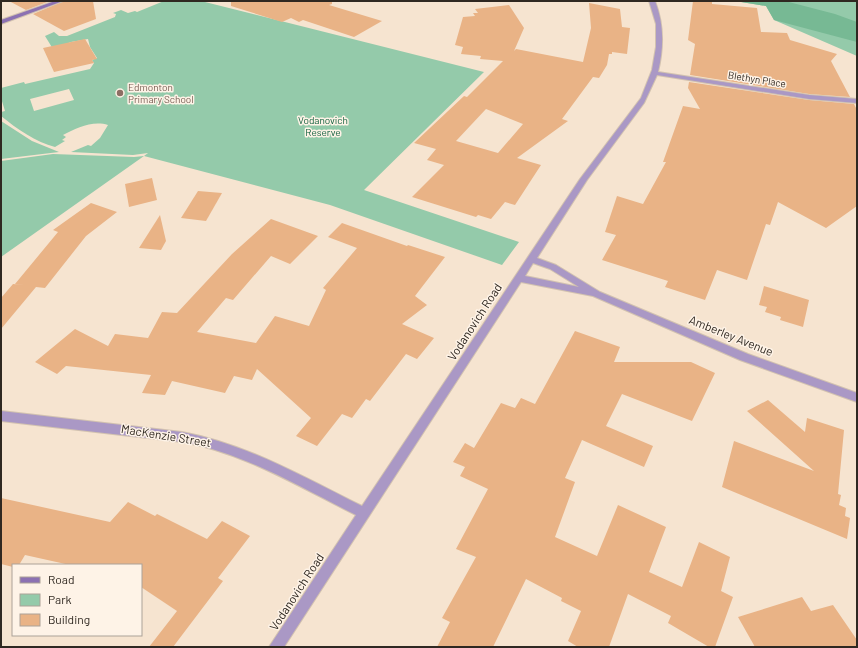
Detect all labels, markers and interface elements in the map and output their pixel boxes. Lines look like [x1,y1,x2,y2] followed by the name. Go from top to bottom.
[727,68,787,90] street label: Blethyn Place
[128,81,194,105] place label: Edmonton Primary School
[115,88,125,98] marker: Edmonton Primary School
[298,114,348,138] park label: Vodanovich Reserve
[444,280,504,363] street label: Vodanovich Road
[687,312,775,358] street label: Amberley Avenue
[120,421,212,449] street label: MacKenzie Street
[266,550,326,633] street label: Vodanovich Road
[12,564,142,636] legend
[48,572,75,586] text: Road
[48,592,72,606] text: Park
[48,612,90,626] text: Building

